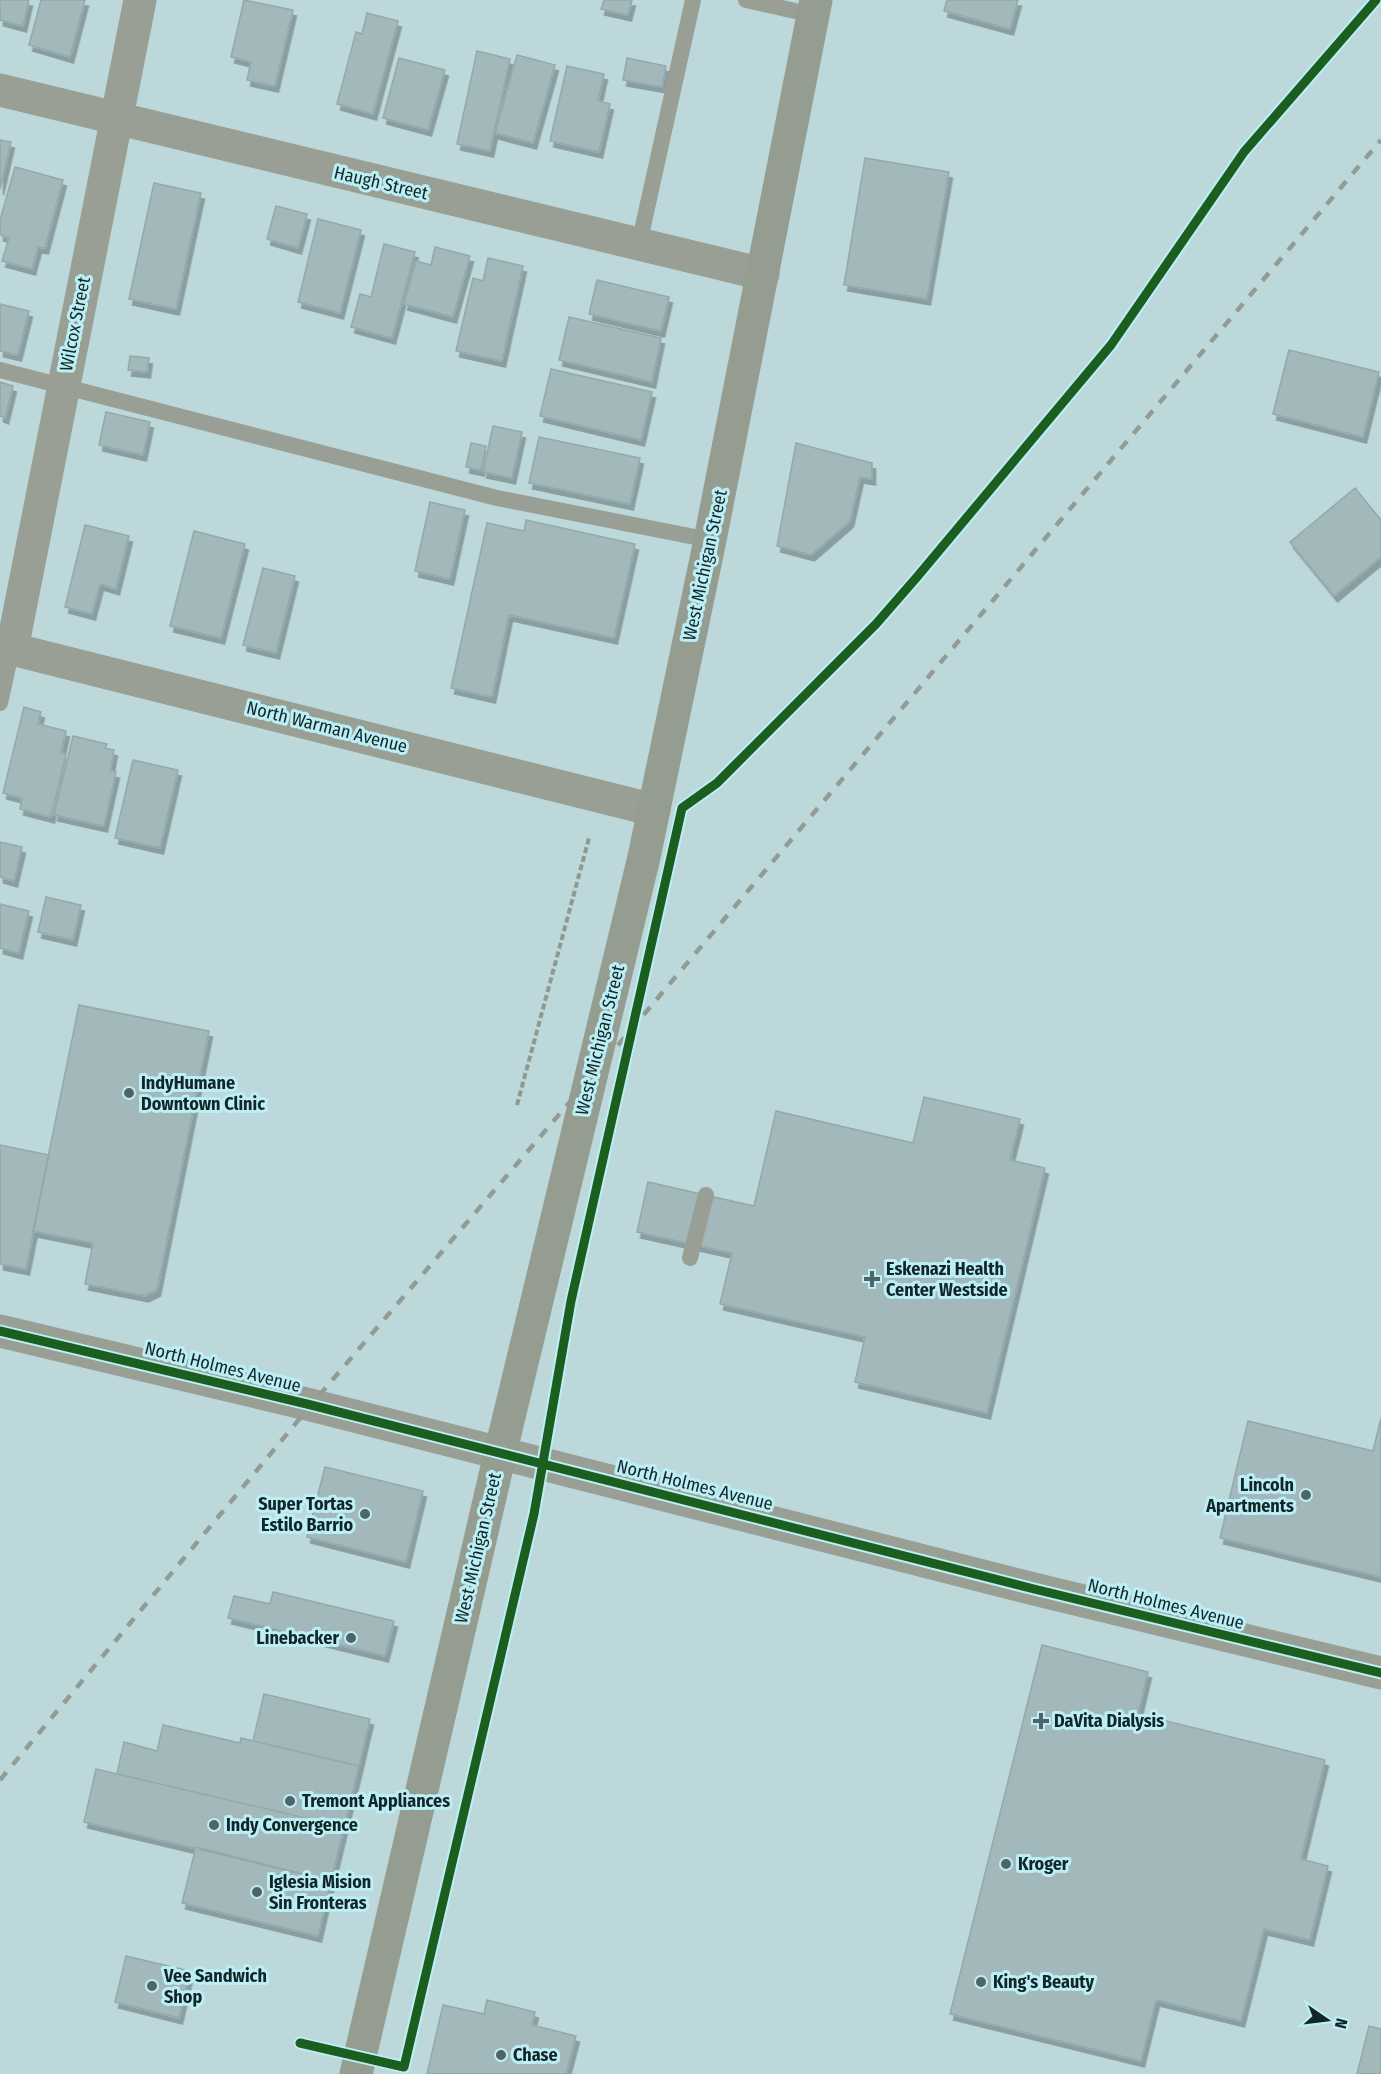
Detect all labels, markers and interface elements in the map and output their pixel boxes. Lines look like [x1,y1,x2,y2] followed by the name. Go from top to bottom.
[332,162,430,204] street label: Haugh Street
[55,275,95,373] street label: Wilcox Street
[678,487,732,643] street label: West Michigan Street
[244,696,410,758] street label: North Warman Avenue
[571,963,629,1117] street label: West Michigan Street
[141,1072,265,1115] place label: IndyHumane Downtown Clinic
[122,1086,136,1100] marker: IndyHumane Downtown Clinic
[886,1258,1008,1301] place label: Eskenazi Health Center Westside
[863,1270,881,1288] marker: Eskenazi Health Center Westside
[143,1337,303,1397] street label: North Holmes Avenue
[615,1455,775,1515] street label: North Holmes Avenue
[450,1470,506,1625] street label: West Michigan Street
[1205,1474,1294,1517] place label: Lincoln Apartments
[1299,1488,1313,1502] marker: Lincoln Apartments
[258,1493,353,1536] place label: Super Tortas Estilo Barrio
[358,1507,372,1521] marker: Super Tortas Estilo Barrio
[1086,1574,1246,1634] street label: North Holmes Avenue
[256,1627,339,1649] place label: Linebacker
[344,1631,358,1645] marker: Linebacker
[1054,1710,1164,1732] place label: DaVita Dialysis
[1032,1712,1050,1730] marker: DaVita Dialysis
[302,1790,450,1812] place label: Tremont Appliances
[283,1794,297,1808] marker: Tremont Appliances
[226,1814,358,1836] place label: Indy Convergence
[207,1818,221,1832] marker: Indy Convergence
[1018,1853,1069,1875] place label: Kroger
[999,1857,1013,1871] marker: Kroger
[269,1871,371,1914] place label: Iglesia Mision Sin Fronteras
[250,1885,264,1899] marker: Iglesia Mision Sin Fronteras
[163,1965,267,2008] place label: Vee Sandwich Shop
[993,1971,1095,1993] place label: King's Beauty
[974,1975,988,1989] marker: King's Beauty
[145,1979,159,1993] marker: Vee Sandwich Shop
[1297,1990,1357,2050] north arrow
[1331,2017,1351,2030] text: N
[513,2044,558,2066] place label: Chase
[494,2048,508,2062] marker: Chase

